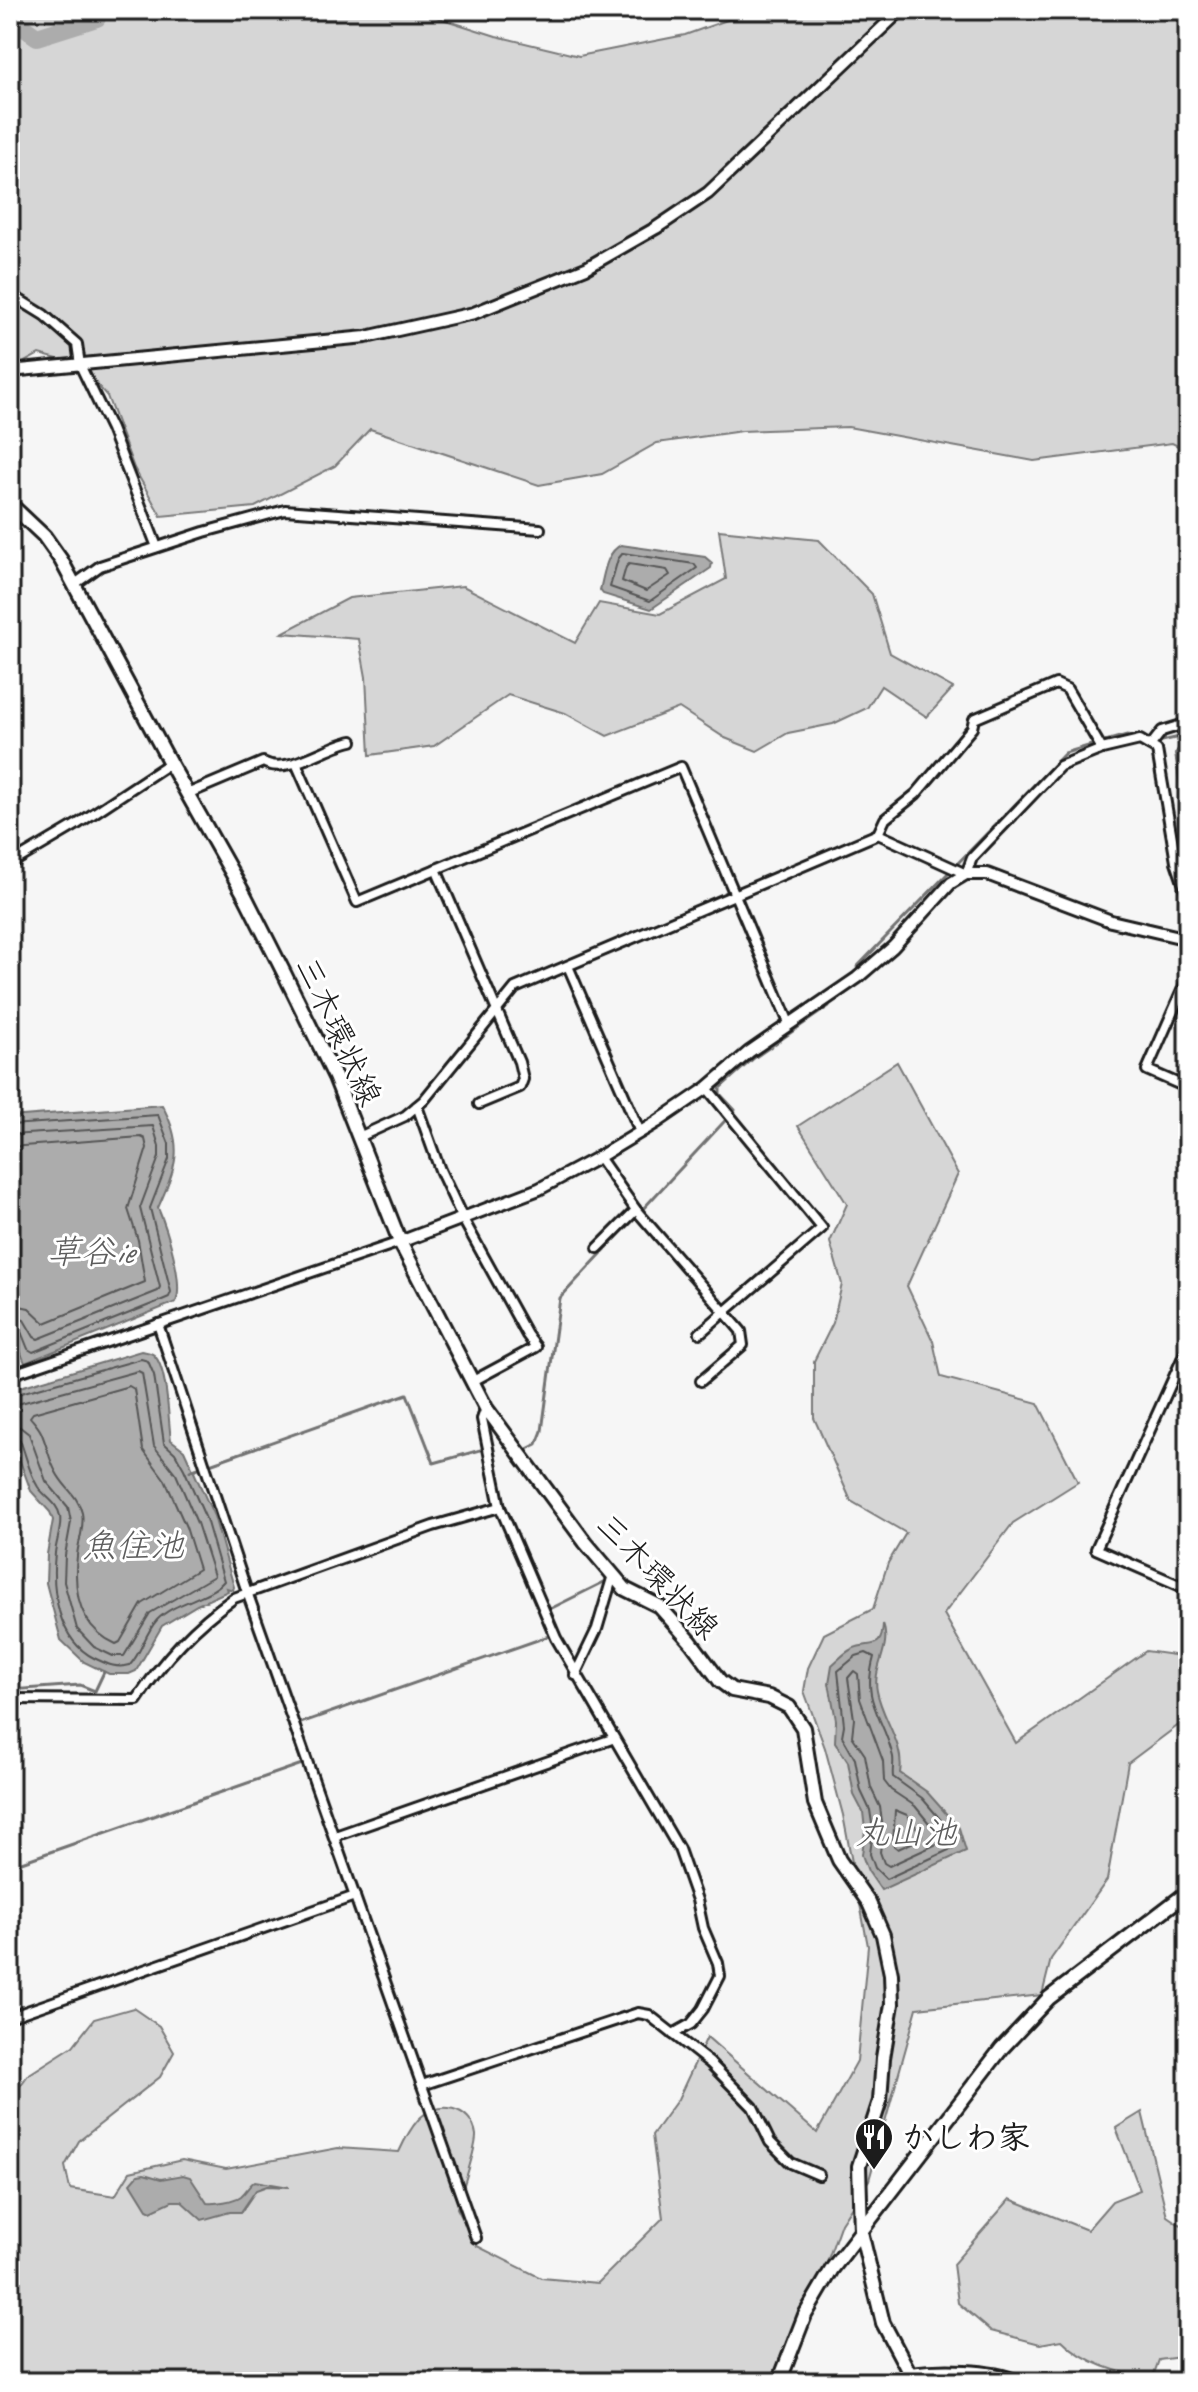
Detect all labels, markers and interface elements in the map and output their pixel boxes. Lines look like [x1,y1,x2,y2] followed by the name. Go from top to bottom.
[286,950,391,1112] street label: 三木環状線
[47,1230,138,1273] water label: 草谷ie
[587,1505,728,1648] street label: 三木環状線
[82,1524,185,1567] water label: 魚住池
[855,1811,958,1854] water label: 丸山池
[853,2116,895,2171] restaurant icon: かしわ家
[902,2117,1030,2158] place label: かしわ家

